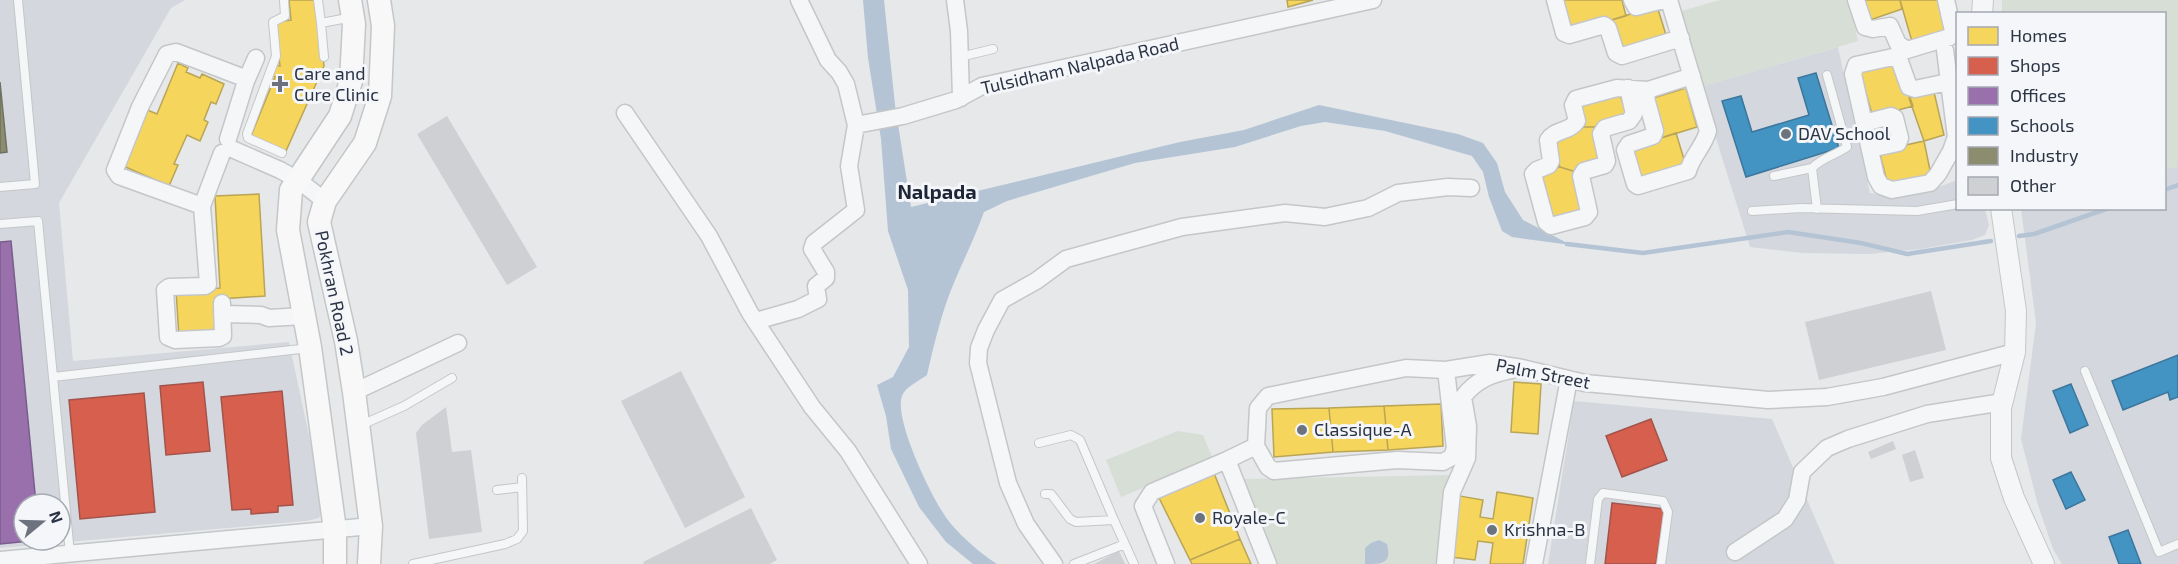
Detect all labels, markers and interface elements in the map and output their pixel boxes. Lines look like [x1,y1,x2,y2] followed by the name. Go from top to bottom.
[1956,12,2166,210] legend
[2010,24,2067,46] text: Homes
[979,32,1181,99] street label: Tulsidham Nalpada Road
[2010,54,2060,76] text: Shops
[294,62,379,105] place label: Care and Cure Clinic
[271,75,289,93] marker: Care and Cure Clinic
[2010,84,2066,106] text: Offices
[2010,114,2074,136] text: Schools
[1798,122,1891,144] place label: DAV School
[1779,127,1793,141] marker: DAV School
[2010,144,2079,166] text: Industry
[2010,174,2056,196] text: Other
[897,179,977,203] district label: Nalpada
[311,228,359,357] street label: Pokhran Road 2
[1494,353,1592,393] street label: Palm Street
[1314,418,1413,440] place label: Classique-A
[1295,423,1309,437] marker: Classique-A
[12,492,72,552] north arrow
[1212,506,1286,528] place label: Royale-C
[46,508,68,526] text: N
[1193,511,1207,525] marker: Royale-C
[1504,518,1586,540] place label: Krishna-B
[1485,523,1499,537] marker: Krishna-B

